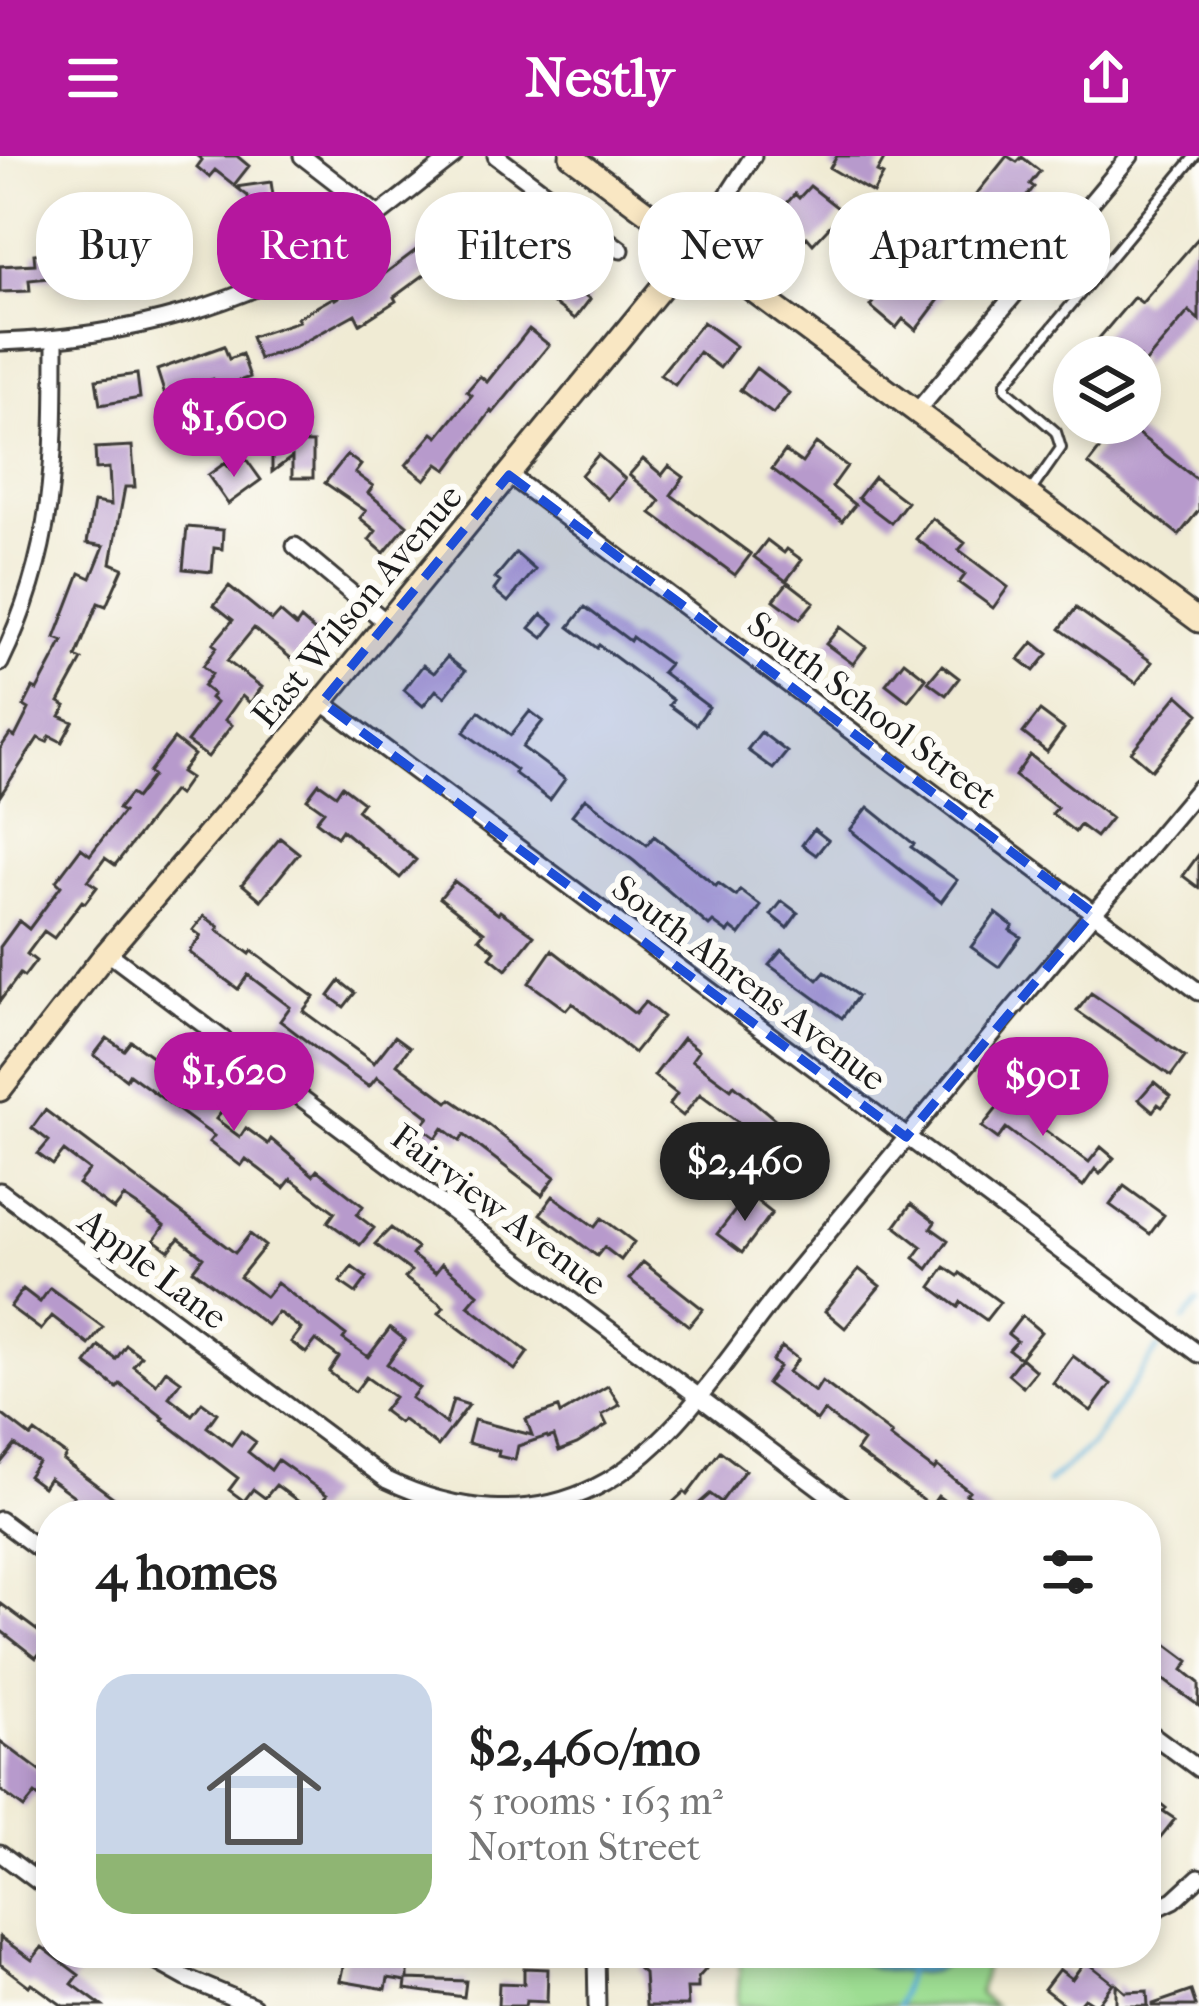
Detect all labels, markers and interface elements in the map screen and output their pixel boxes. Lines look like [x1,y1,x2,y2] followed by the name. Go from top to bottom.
[60,45,126,111] icon: menu
[1073,45,1139,111] icon: share
[525,47,674,110] text: Nestly
[36,192,193,300] chip: Buy
[217,192,391,300] chip: Rent
[415,192,614,300] chip: Filters
[638,192,805,300] chip: New
[829,192,1110,300] chip: Apartment
[1053,336,1161,444] map controls
[1053,336,1161,444] button: layers
[136,378,332,480] pin: $1,600
[180,394,288,440] text: $1,600
[243,476,471,736] street label: East Wilson Avenue
[739,603,1005,817] street label: South School Street
[604,866,894,1100] street label: South Ahrens Avenue
[136,1032,332,1134] pin: $1,620
[972,1037,1114,1139] pin: $901
[181,1048,287,1094] text: $1,620
[1004,1053,1082,1099] text: $901
[383,1115,615,1305] street label: Fairview Avenue
[647,1122,843,1224] pin: $2,460
[687,1138,803,1184] text: $2,460
[69,1199,235,1338] street label: Apple Lane
[1035,1539,1101,1605] icon: filters
[96,1542,277,1602] text: 4 homes
[468,1718,701,1778] text: $2,460/mo
[192,1722,336,1866] icon: home
[468,1778,723,1824] text: 5 rooms · 163 m²
[468,1824,701,1870] text: Norton Street

